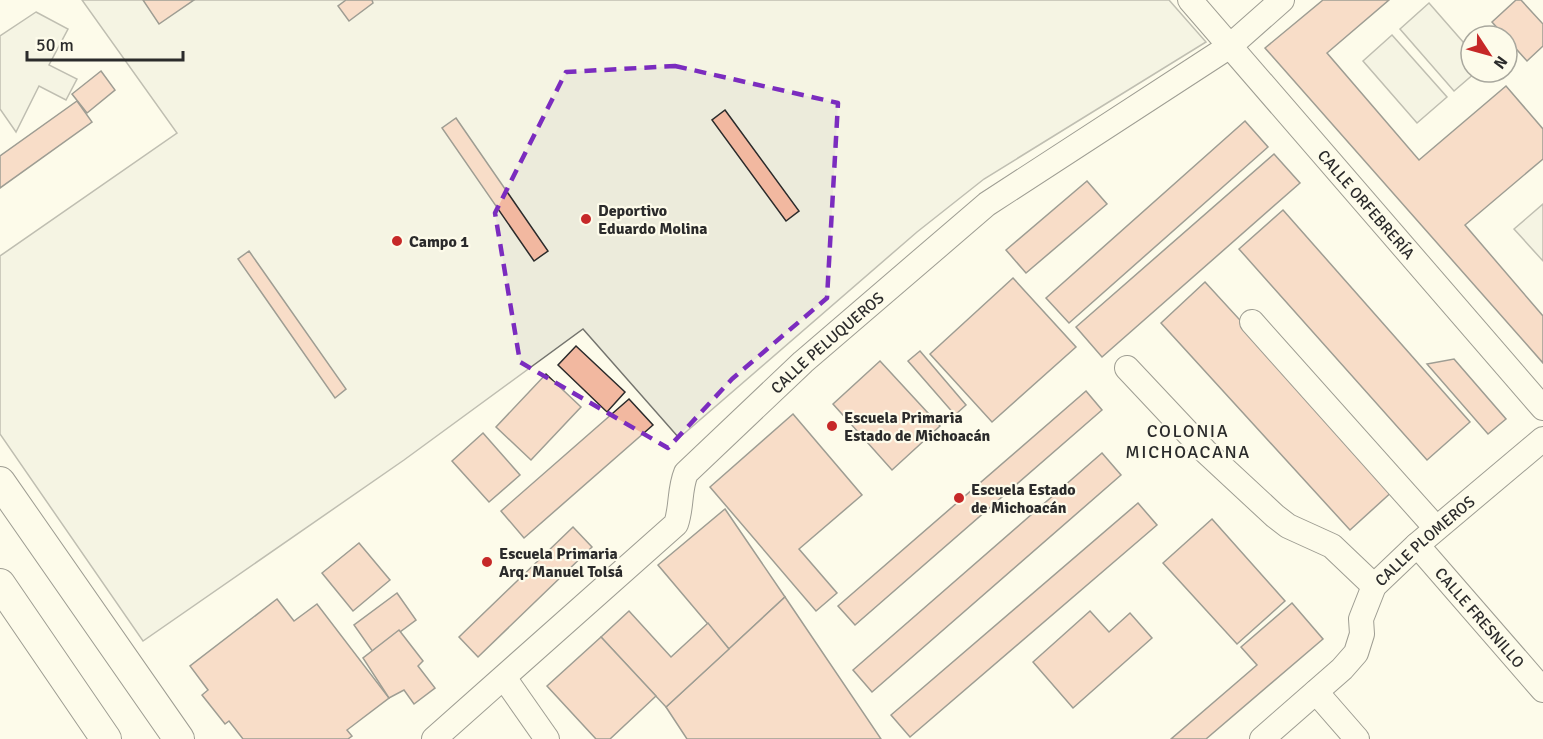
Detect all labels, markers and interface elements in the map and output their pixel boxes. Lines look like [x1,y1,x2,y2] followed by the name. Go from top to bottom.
[27,24,183,62] scale bar
[1459,24,1519,84] north arrow
[36,34,74,56] text: 50 m
[1489,52,1512,73] text: N
[1313,146,1419,264] street label: CALLE ORFEBRERÍA
[598,201,708,239] place label: Deportivo Eduardo Molina
[579,212,593,226] marker: Deportivo Eduardo Molina
[409,232,469,252] place label: Campo 1
[390,234,404,248] marker: Campo 1
[767,288,888,398] street label: CALLE PELUQUEROS
[844,408,991,446] place label: Escuela Primaria Estado de Michoacán
[825,419,839,433] marker: Escuela Primaria Estado de Michoacán
[1125,420,1251,463] district label: COLONIA MICHOACANA
[971,480,1076,518] place label: Escuela Estado de Michoacán
[952,491,966,505] marker: Escuela Estado de Michoacán
[1371,492,1479,591] street label: CALLE PLOMEROS
[499,544,623,582] place label: Escuela Primaria Arq. Manuel Tolsá
[480,555,494,569] marker: Escuela Primaria Arq. Manuel Tolsá
[1430,564,1528,672] street label: CALLE FRESNILLO

